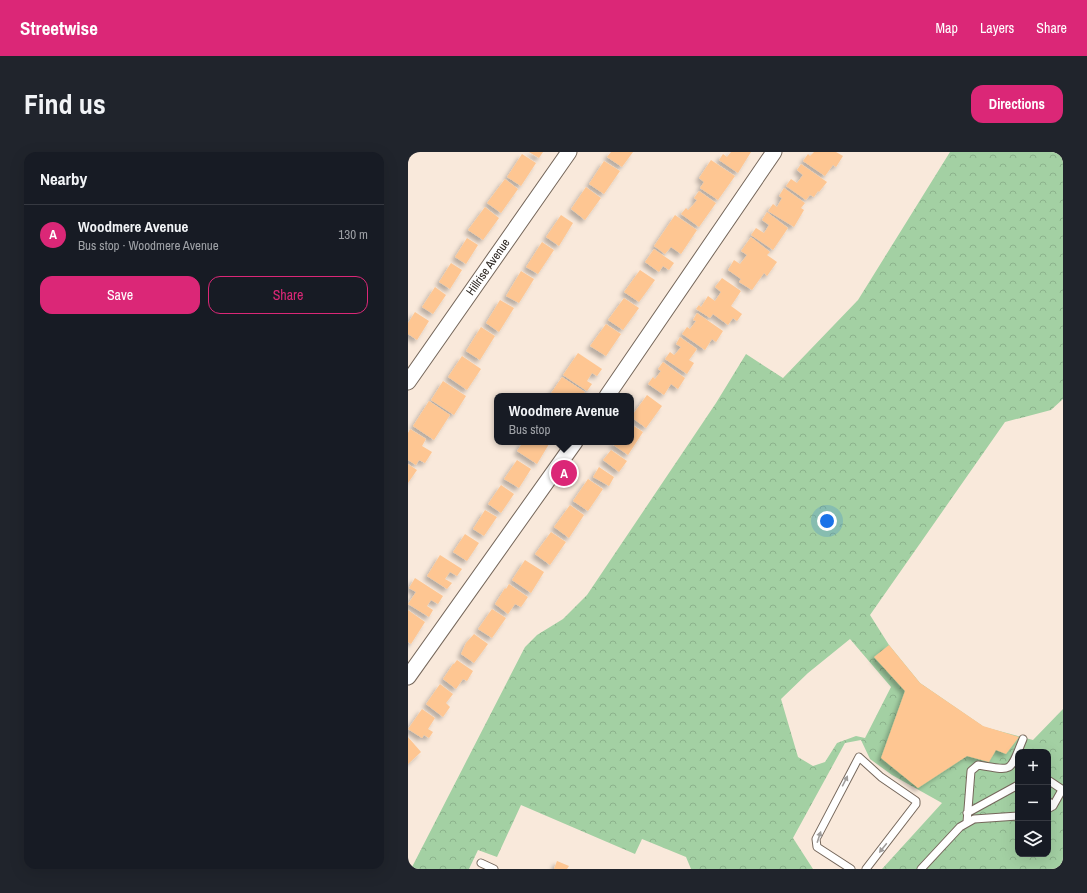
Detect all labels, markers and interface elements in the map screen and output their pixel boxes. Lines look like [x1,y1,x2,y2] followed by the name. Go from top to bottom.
[20,15,98,41] text: Streetwise
[936,19,958,37] text: Map
[980,19,1014,37] text: Layers
[1036,19,1067,37] text: Share
[24,85,106,123] text: Find us
[971,85,1063,123] button: Directions
[40,167,87,190] text: Nearby
[78,216,188,237] text: Woodmere Avenue
[49,226,57,243] text: A
[338,226,368,243] text: 130 m
[463,235,513,299] street label: Hillrise Avenue
[78,237,219,254] text: Bus stop · Woodmere Avenue
[40,276,200,314] button: Save
[208,276,368,314] button: Share
[494,393,634,445] popup
[509,400,619,421] text: Woodmere Avenue
[509,421,550,438] text: Bus stop
[551,458,577,488] pin: A
[817,511,837,531] your location
[1015,749,1051,857] map controls
[1015,749,1051,785] button: +
[842,776,848,787] one-way arrow
[1015,785,1051,821] button: −
[1015,821,1051,857] button: layers
[815,831,822,843] one-way arrow
[878,843,887,854] one-way arrow

